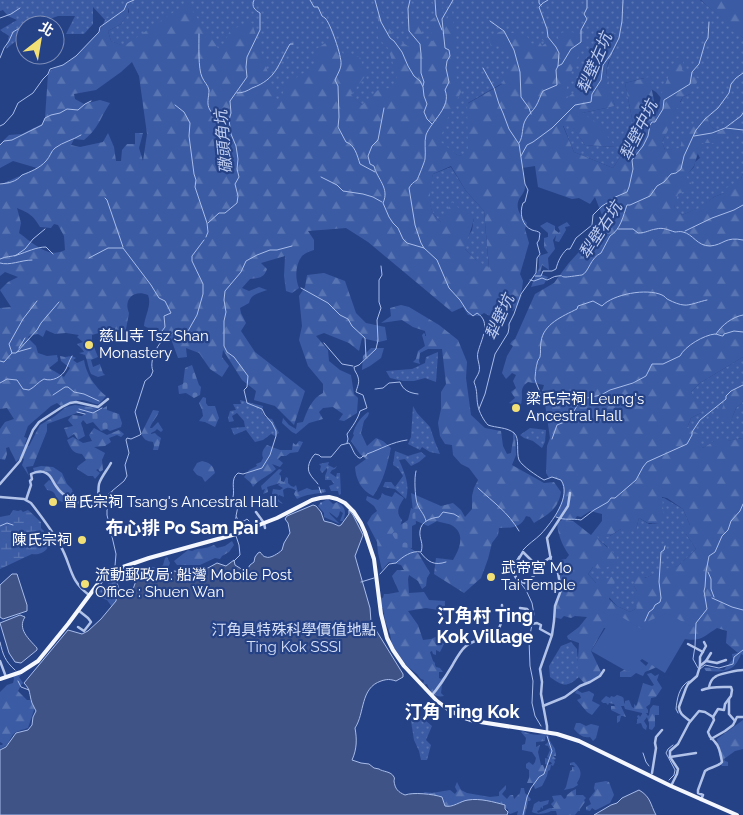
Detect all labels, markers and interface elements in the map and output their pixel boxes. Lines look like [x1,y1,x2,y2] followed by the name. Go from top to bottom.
[15,15,65,65] north arrow
[37,18,57,39] text: 北
[573,28,616,96] water label: 犁壁左坑
[616,96,662,163] water label: 犁壁中坑
[211,107,236,175] water label: 䃟頭角坑
[575,197,627,262] water label: 犁壁右坑
[481,290,519,343] water label: 犁壁坑
[99,327,209,362] place label: 慈山寺 Tsz Shan Monastery
[83,339,95,351] marker: 慈山寺 Tsz Shan Monastery
[526,390,644,425] place label: 梁氏宗祠 Leung's Ancestral Hall
[510,402,522,414] marker: 梁氏宗祠 Leung's Ancestral Hall
[63,493,279,511] place label: 曾氏宗祠 Tsang's Ancestral Hall
[47,496,59,508] marker: 曾氏宗祠 Tsang's Ancestral Hall
[106,517,258,538] district label: 布心排 Po Sam Pai
[12,531,72,549] place label: 陳氏宗祠
[76,534,88,546] marker: 陳氏宗祠
[501,559,576,594] place label: 武帝宮 Mo Tai Temple
[95,566,292,601] place label: 流動郵政局: 船灣 Mobile Post Office : Shuen Wan
[485,571,497,583] marker: 武帝宮 Mo Tai Temple
[79,578,91,590] marker: 流動郵政局: 船灣 Mobile Post Office : Shuen Wan
[437,605,534,647] district label: 汀角村 Ting Kok Village
[211,621,377,656] park label: 汀角具特殊科學價值地點 Ting Kok SSSI
[404,701,520,722] district label: 汀角 Ting Kok

